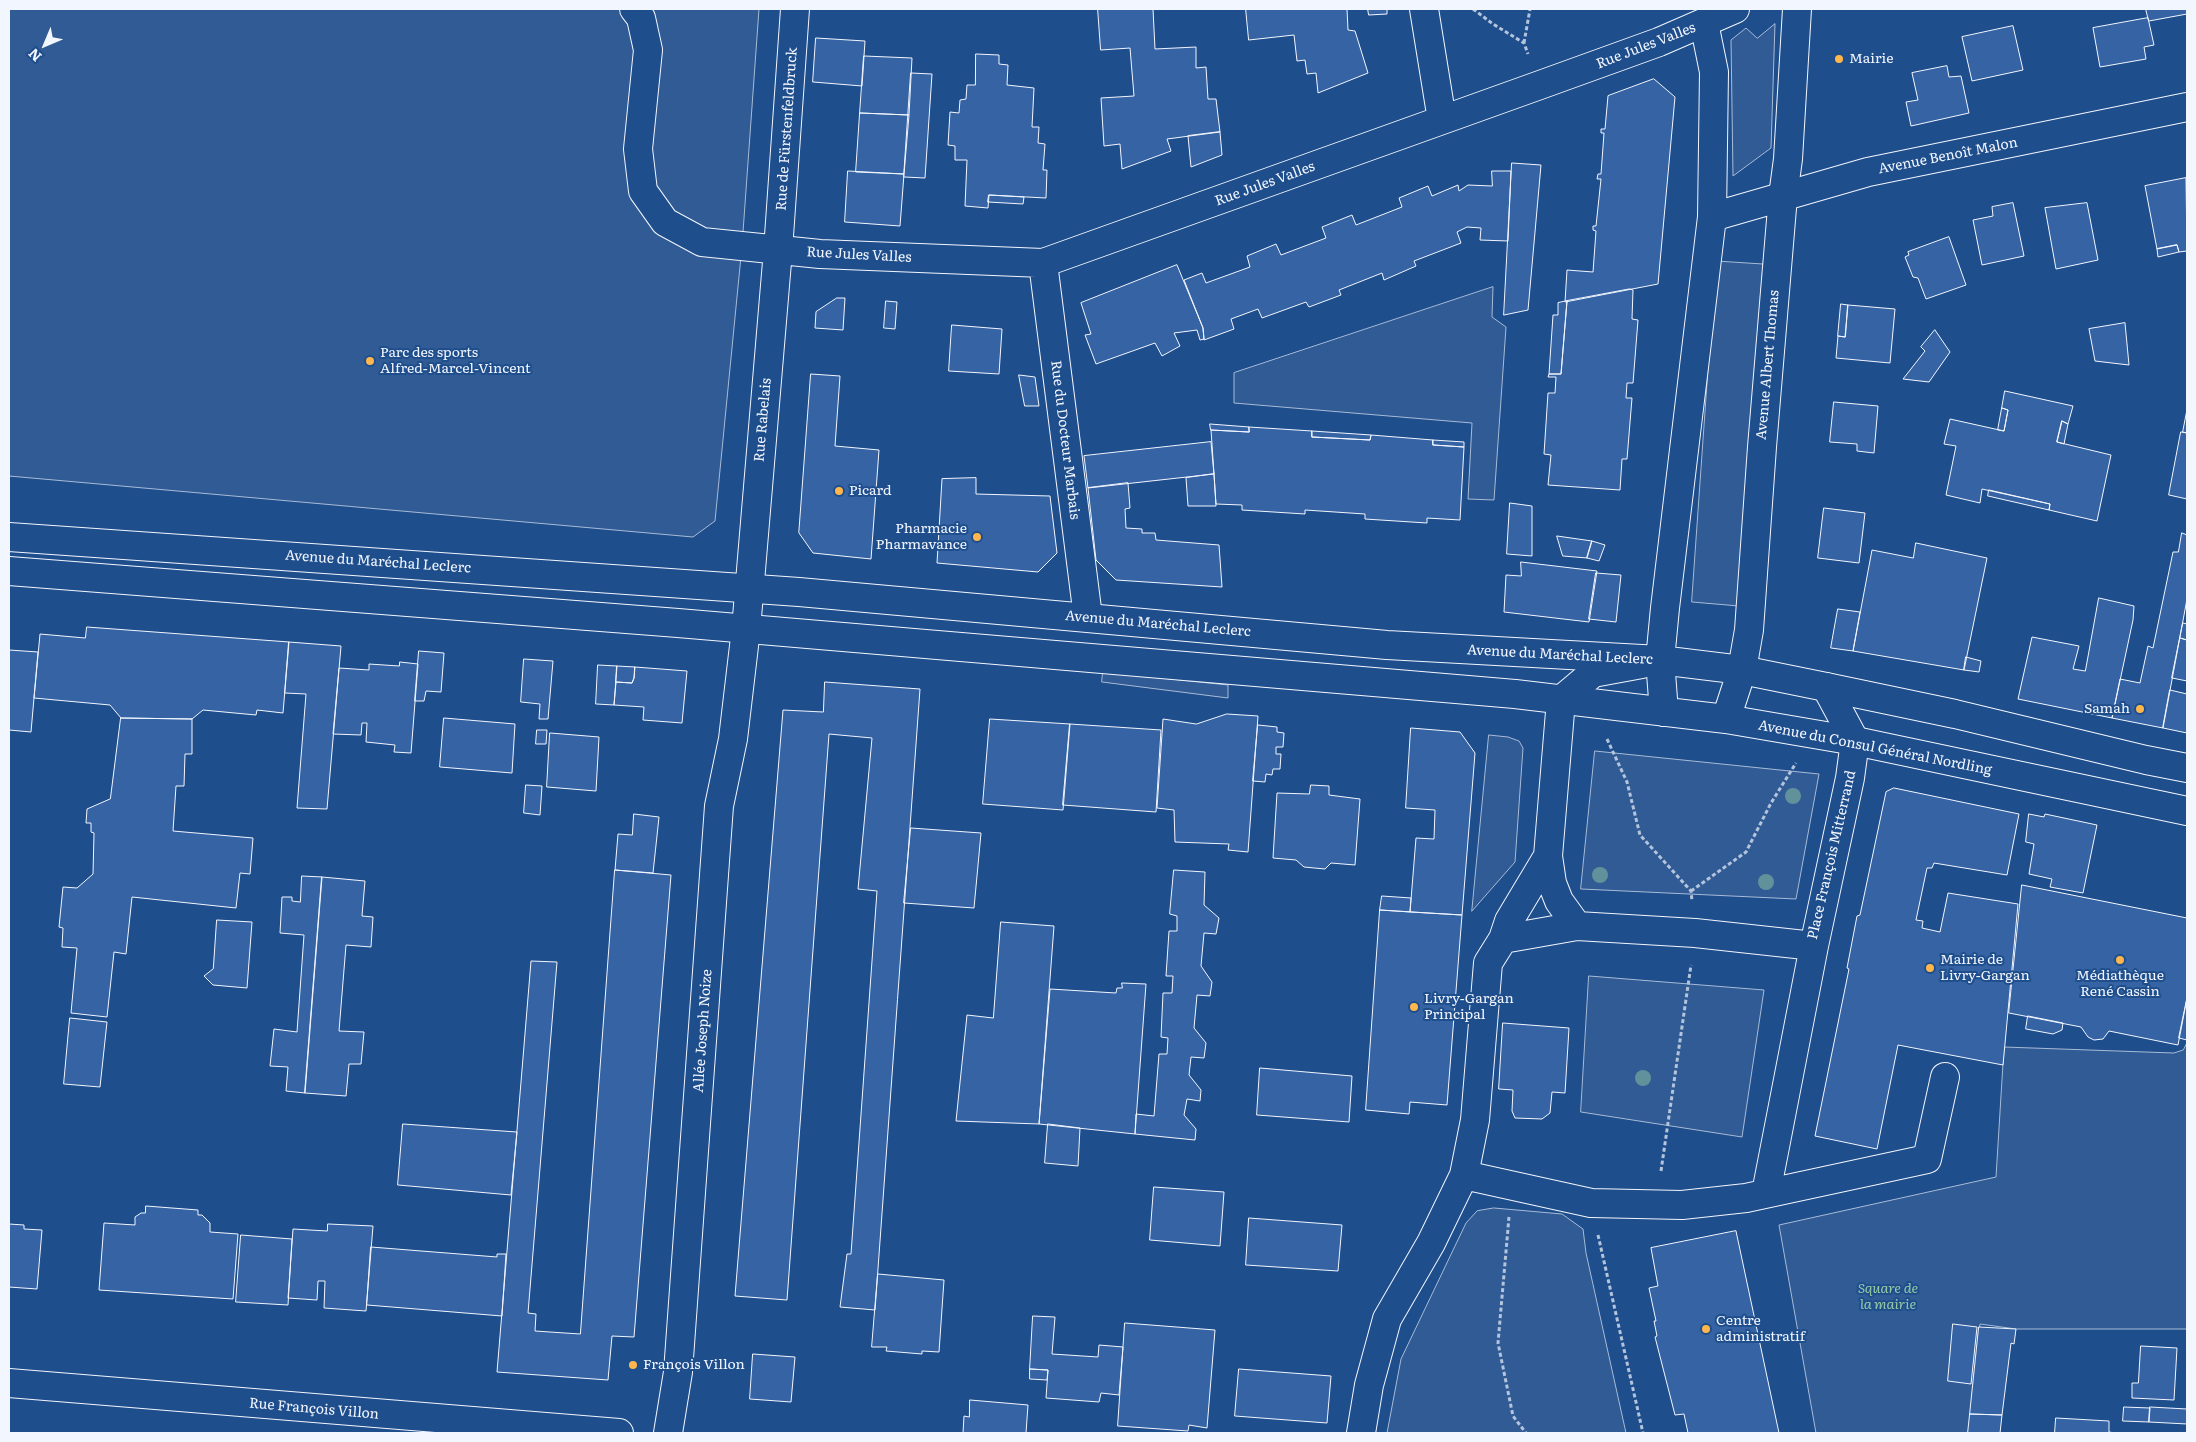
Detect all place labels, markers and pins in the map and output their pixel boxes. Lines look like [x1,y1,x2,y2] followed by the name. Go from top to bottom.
[1849,51,1894,67] place label: Mairie
[1833,53,1845,65] marker: Mairie
[380,345,531,378] place label: Parc des sports Alfred-Marcel-Vincent
[364,355,376,367] marker: Parc des sports Alfred-Marcel-Vincent
[849,483,892,499] place label: Picard
[833,485,845,497] marker: Picard
[876,521,967,554] place label: Pharmacie Pharmavance
[971,531,983,543] marker: Pharmacie Pharmavance
[2084,701,2130,717] place label: Samah
[2134,703,2146,715] marker: Samah
[1940,952,2030,984] place label: Mairie de Livry-Gargan
[2114,954,2126,966] marker: Médiathèque René Cassin
[1924,962,1936,974] marker: Mairie de Livry-Gargan
[2076,968,2164,1000] place label: Médiathèque René Cassin
[1424,991,1514,1024] place label: Livry-Gargan Principal
[1408,1001,1420,1013] marker: Livry-Gargan Principal
[1716,1313,1805,1345] place label: Centre administratif
[1700,1323,1712,1335] marker: Centre administratif
[643,1357,745,1373] place label: François Villon
[627,1359,639,1371] marker: François Villon

